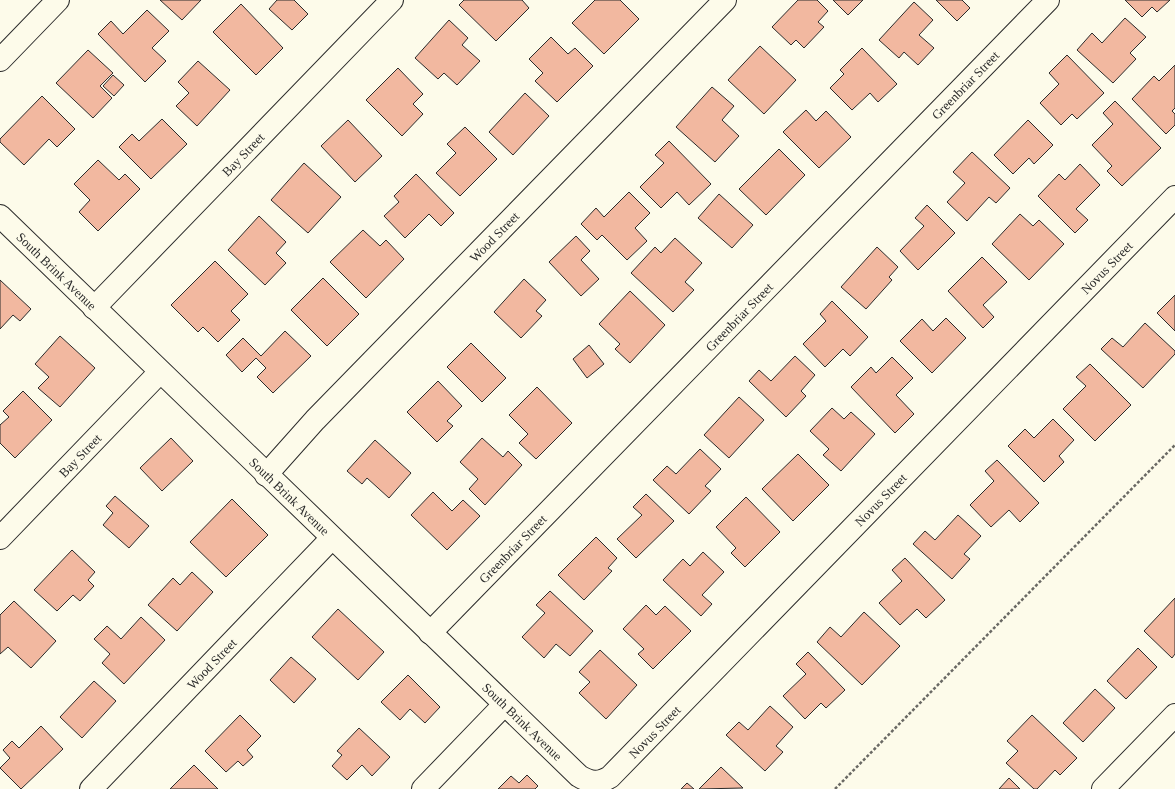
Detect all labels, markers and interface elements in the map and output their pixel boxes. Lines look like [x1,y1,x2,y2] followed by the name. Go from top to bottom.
[928,47,1002,122] street label: Greenbriar Street
[218,129,267,179] street label: Bay Street
[466,208,522,265] street label: Wood Street
[14,229,100,313] street label: South Brink Avenue
[1077,238,1136,297] street label: Novus Street
[702,279,776,354] street label: Greenbriar Street
[55,430,104,480] street label: Bay Street
[247,454,333,538] street label: South Brink Avenue
[851,470,910,529] street label: Novus Street
[476,511,550,586] street label: Greenbriar Street
[184,635,239,692] street label: Wood Street
[480,679,566,764] street label: South Brink Avenue
[625,702,683,761] street label: Novus Street

